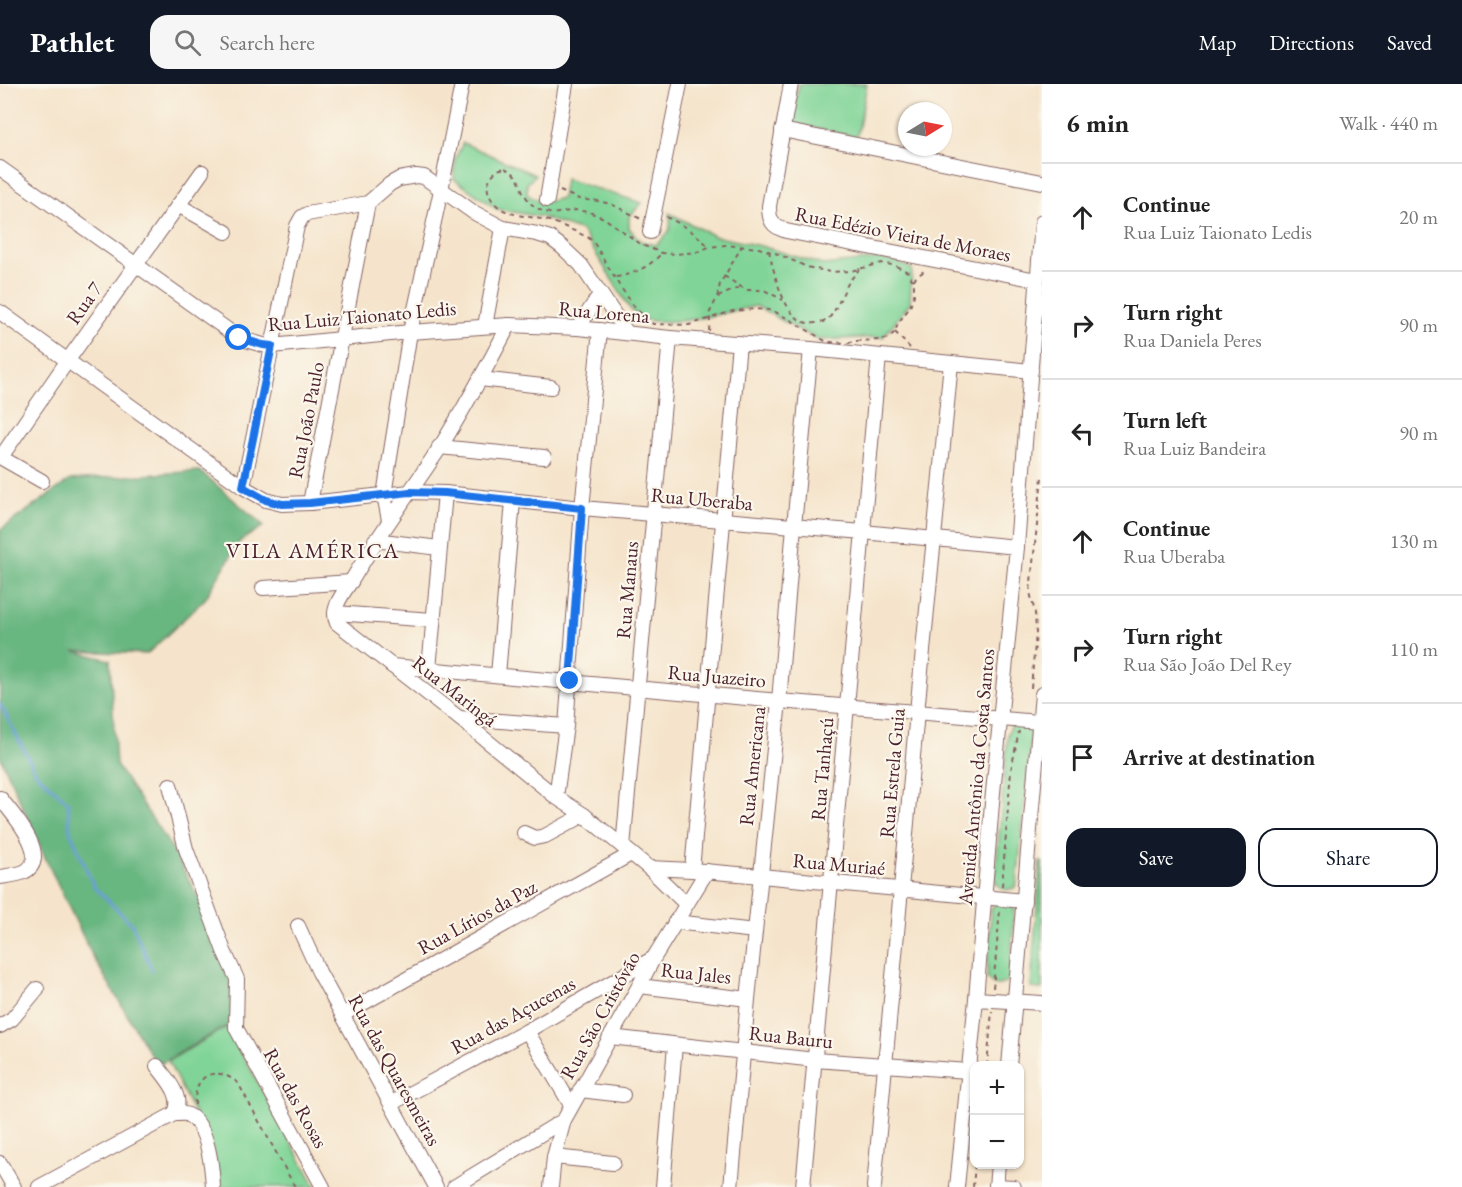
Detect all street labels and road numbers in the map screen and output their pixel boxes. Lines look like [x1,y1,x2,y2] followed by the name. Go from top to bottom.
[793,200,1013,268] street label: Rua Edézio Vieira de Moraes
[60,276,108,329] street label: Rua 7
[267,295,457,337] street label: Rua Luiz Taionato Ledis
[557,295,651,329] street label: Rua Lorena
[282,359,330,481] street label: Rua João Paulo
[650,482,754,516] street label: Rua Uberaba
[610,540,644,640] street label: Rua Manaus
[952,648,1000,907] street label: Avenida Antônio da Costa Santos
[407,650,503,732] street label: Rua Maringá
[667,659,767,693] street label: Rua Juazeiro
[733,705,771,827] street label: Rua Americana
[873,707,911,839] street label: Rua Estrela Guia
[805,716,840,822] street label: Rua Tanhaçú
[792,847,887,881] street label: Rua Muriaé
[413,873,542,961] street label: Rua Lírios da Paz
[554,946,646,1084] street label: Rua São Cristóvão
[660,956,732,990] street label: Rua Jales
[446,970,580,1060] street label: Rua das Açucenas
[343,990,447,1150] street label: Rua das Quaresmeiras
[748,1020,835,1054] street label: Rua Bauru
[258,1043,334,1153] street label: Rua das Rosas

